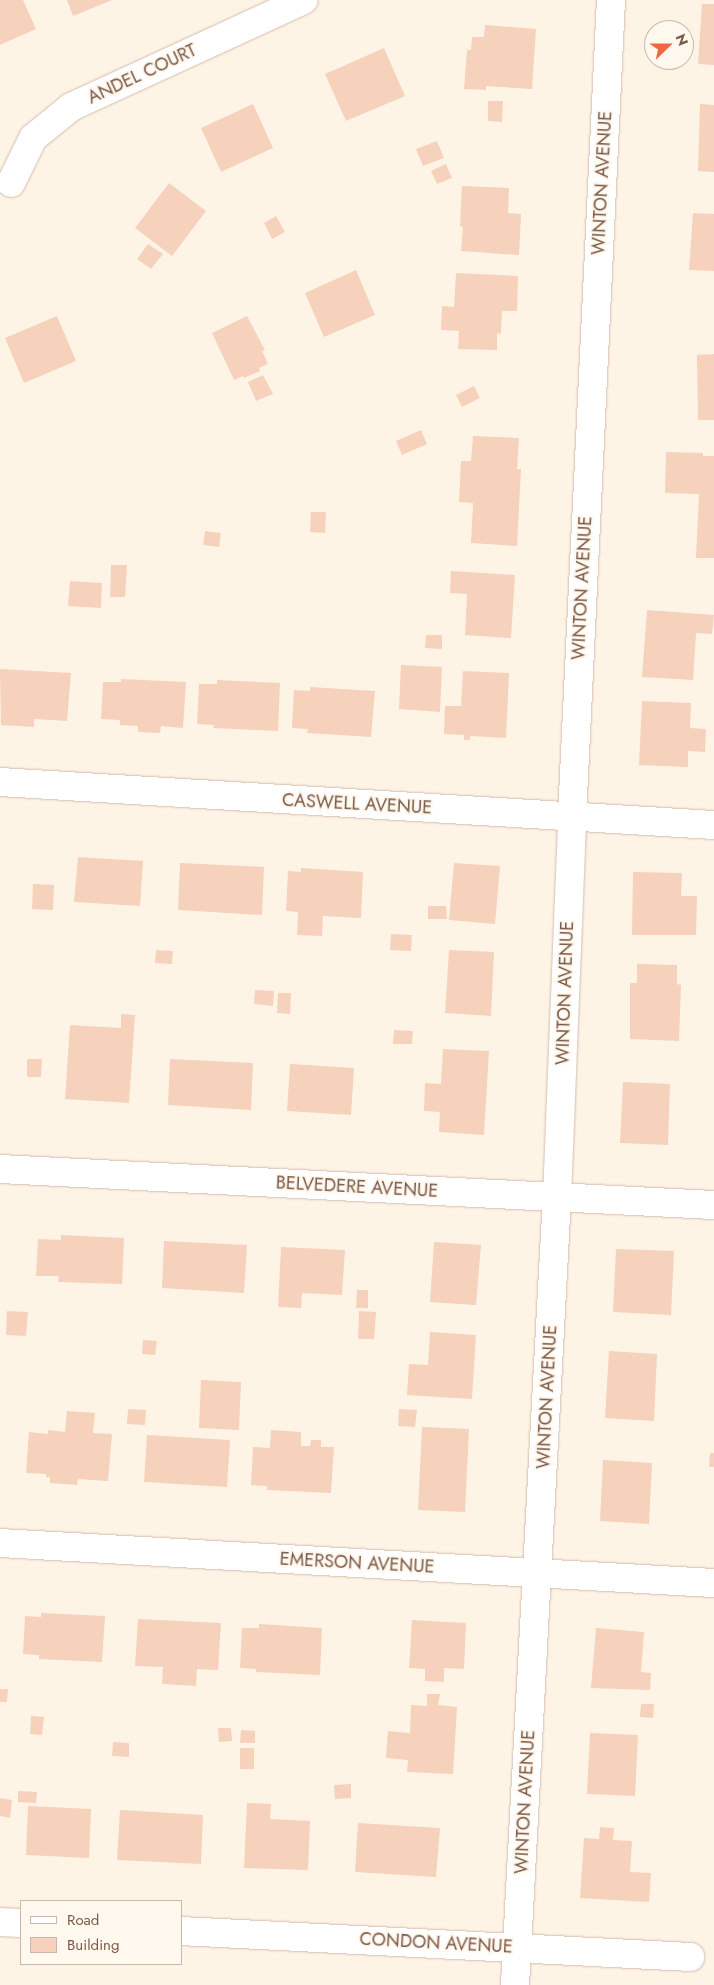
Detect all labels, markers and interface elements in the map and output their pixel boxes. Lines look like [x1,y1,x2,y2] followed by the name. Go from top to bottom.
[644,20,694,70] north arrow
[671,31,693,49] text: N
[84,39,200,109] street label: ANDEL COURT
[587,110,617,256] street label: WINTON AVENUE
[567,515,597,661] street label: WINTON AVENUE
[281,789,433,819] street label: CASWELL AVENUE
[552,921,578,1065] street label: WINTON AVENUE
[275,1172,439,1202] street label: BELVEDERE AVENUE
[532,1324,562,1470] street label: WINTON AVENUE
[279,1548,435,1578] street label: EMERSON AVENUE
[510,1729,540,1875] street label: WINTON AVENUE
[20,1900,182,1965] legend
[67,1909,99,1931] text: Road
[359,1928,513,1958] street label: CONDON AVENUE
[67,1934,119,1956] text: Building

